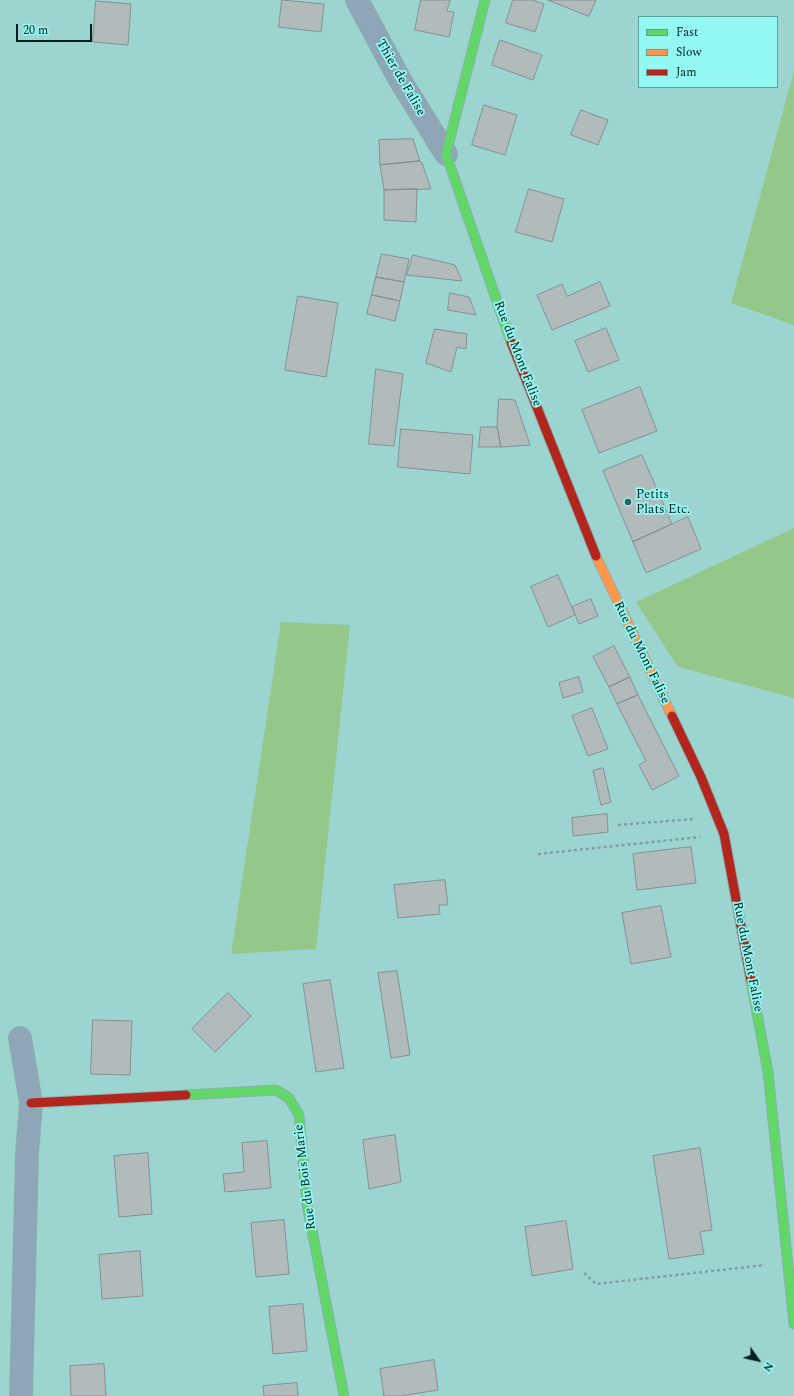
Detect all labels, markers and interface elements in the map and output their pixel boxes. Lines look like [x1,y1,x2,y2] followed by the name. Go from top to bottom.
[18,16,94,42] scale bar
[638,16,778,88] legend
[23,21,48,40] text: 20 m
[676,23,698,42] text: Fast
[372,37,428,119] street label: Thier de Falise
[676,43,701,62] text: Slow
[676,63,697,82] text: Jam
[490,299,544,409] street label: Rue du Mont Falise
[636,487,690,518] place label: Petits Plats Etc.
[623,497,633,507] marker: Petits Plats Etc.
[609,599,673,707] street label: Rue du Mont Falise
[729,901,765,1013] street label: Rue du Mont Falise
[292,1123,320,1231] street label: Rue du Bois Marie
[738,1340,778,1380] north arrow
[759,1359,778,1375] text: N

